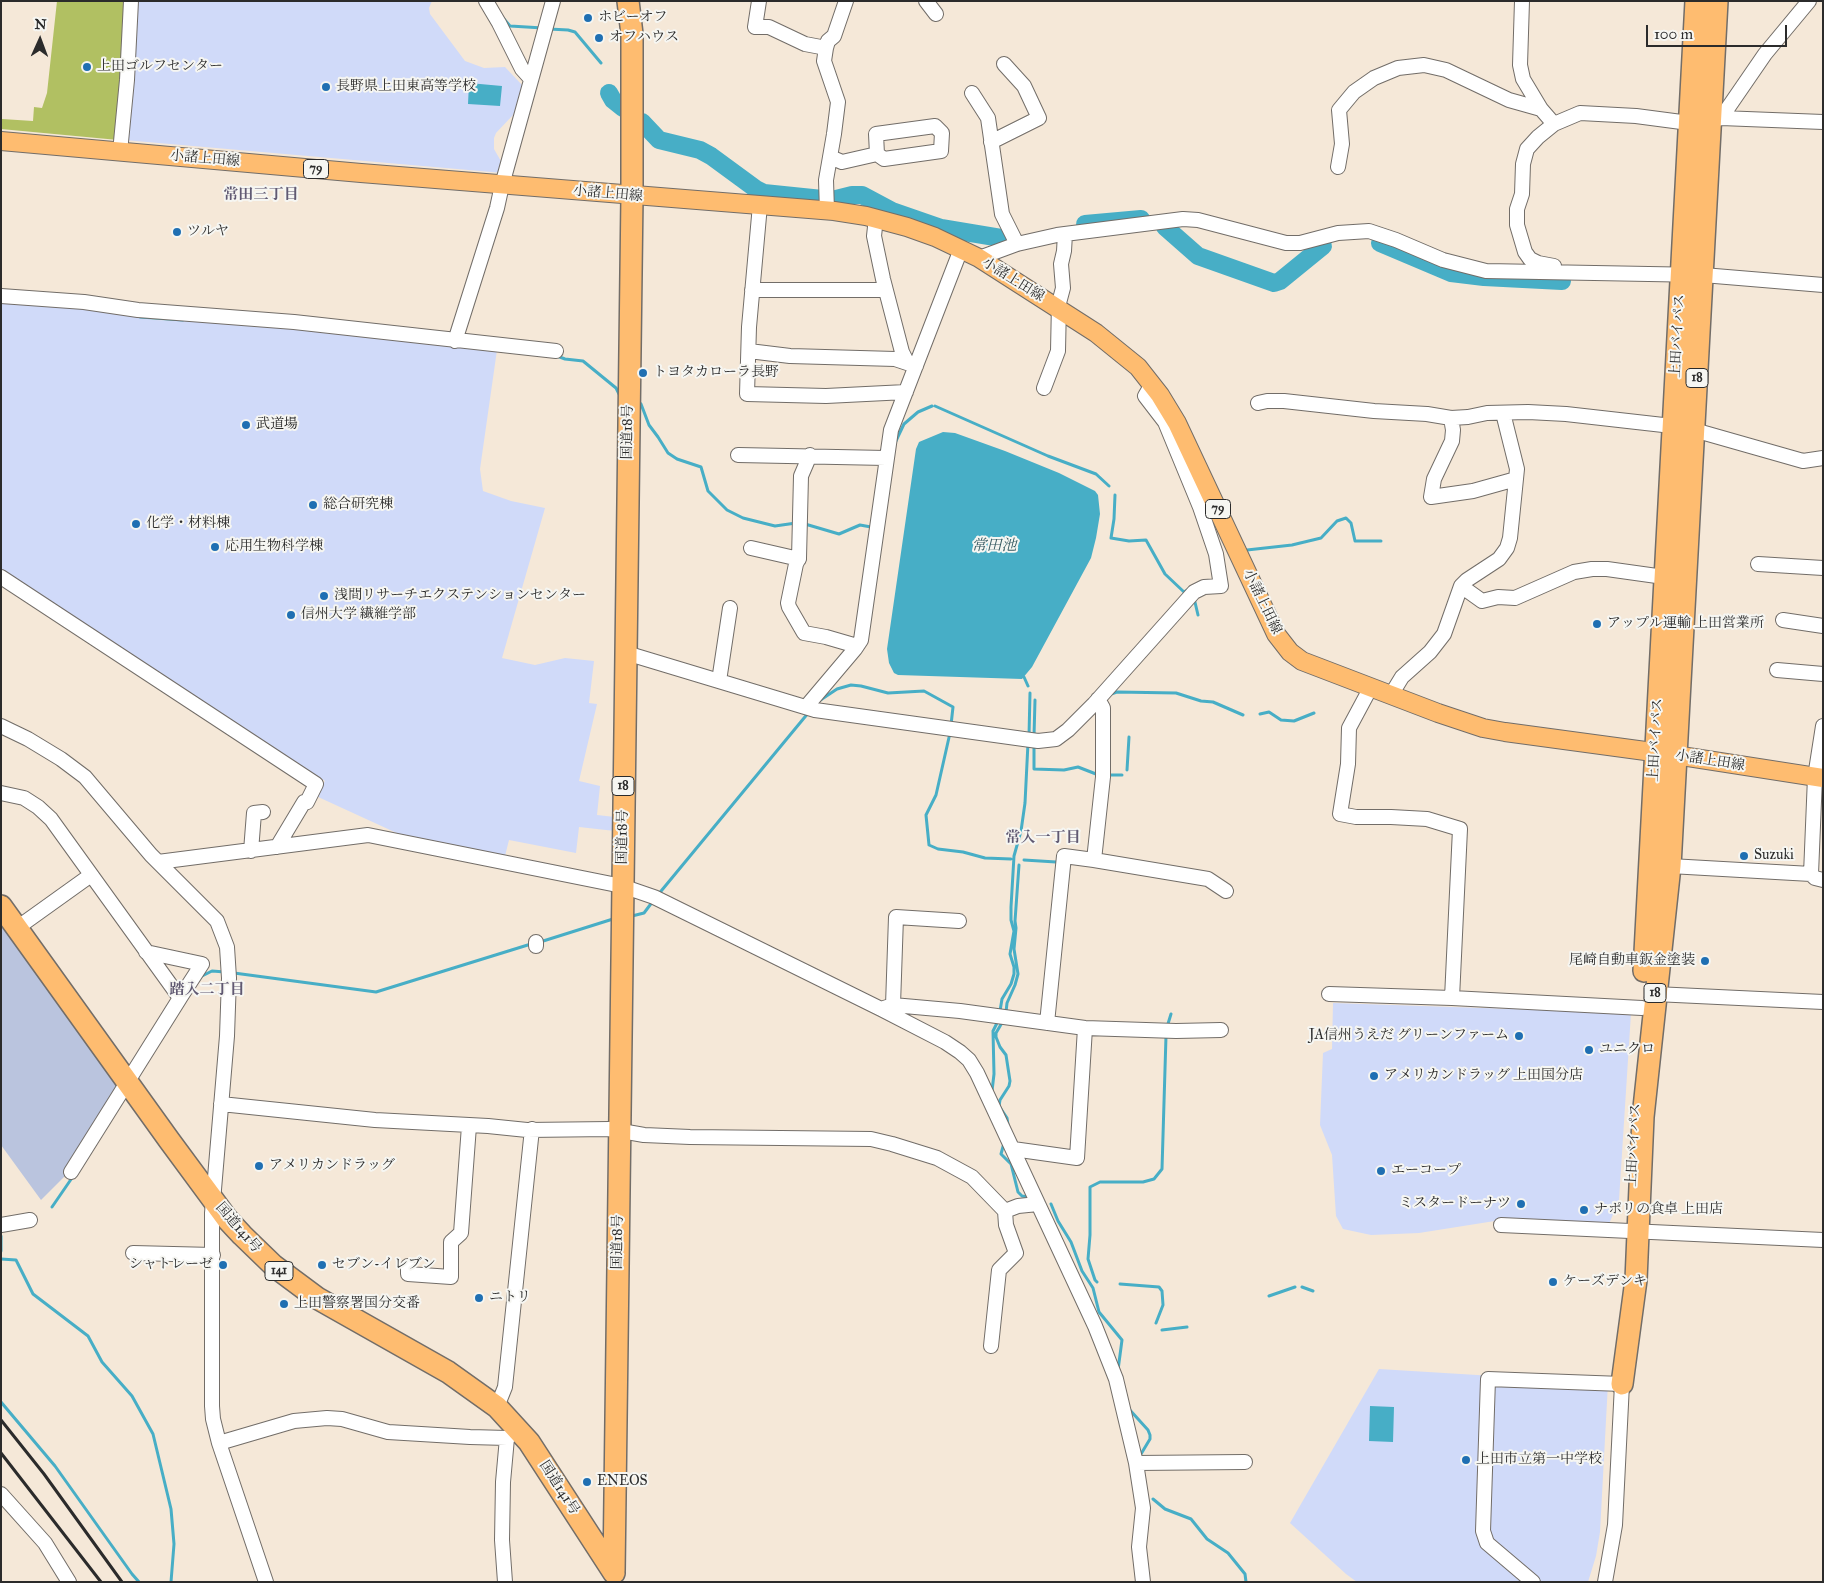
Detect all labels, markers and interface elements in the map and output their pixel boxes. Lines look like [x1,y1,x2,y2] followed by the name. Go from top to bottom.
[598,10,667,26] place label: ホビーオフ
[582,12,594,24] marker: ホビーオフ
[15,15,65,65] north arrow
[1649,15,1790,47] scale bar
[34,16,47,33] text: N
[1654,25,1693,43] text: 100 m
[609,30,679,46] place label: オフハウス
[593,32,605,44] marker: オフハウス
[97,59,223,75] place label: 上田ゴルフセンター
[81,61,93,73] marker: 上田ゴルフセンター
[336,79,476,95] place label: 長野県上田東高等学校
[320,81,332,93] marker: 長野県上田東高等学校
[169,148,241,170] street label: 小諸上田線
[304,160,328,178] road number: 79
[572,183,644,205] street label: 小諸上田線
[224,186,298,204] district label: 常田三丁目
[187,224,229,240] place label: ツルヤ
[171,226,183,238] marker: ツルヤ
[979,254,1047,306] street label: 小諸上田線
[1667,294,1689,378] street label: 上田バイパス
[653,365,779,381] place label: トヨタカローラ長野
[637,367,649,379] marker: トヨタカローラ長野
[1686,368,1708,388] road number: 18
[619,404,637,460] street label: 国道18号
[256,417,298,433] place label: 武道場
[240,419,252,431] marker: 武道場
[323,497,393,513] place label: 総合研究棟
[307,499,319,511] marker: 総合研究棟
[1206,499,1230,518] road number: 79
[146,516,230,532] place label: 化学・材料棟
[130,518,142,530] marker: 化学・材料棟
[972,537,1016,555] water label: 常田池
[225,539,323,555] place label: 応用生物科学棟
[209,541,221,553] marker: 応用生物科学棟
[1239,567,1285,637] street label: 小諸上田線
[334,588,586,604] place label: 浅間リサーチエクステンションセンター
[318,590,330,602] marker: 浅間リサーチエクステンションセンター
[301,607,416,623] place label: 信州大学 繊維学部
[285,609,297,621] marker: 信州大学 繊維学部
[1607,616,1764,632] place label: アップル運輸 上田営業所
[1591,618,1603,630] marker: アップル運輸 上田営業所
[1645,698,1667,782] street label: 上田バイパス
[1674,747,1746,775] street label: 小諸上田線
[612,776,634,796] road number: 18
[614,809,632,865] street label: 国道18号
[1006,829,1080,847] district label: 常入一丁目
[1754,848,1794,864] place label: Suzuki
[1738,850,1750,862] marker: Suzuki
[1569,953,1695,969] place label: 尾崎自動車鈑金塗装
[1699,955,1711,967] marker: 尾崎自動車鈑金塗装
[170,981,244,999] district label: 踏入二丁目
[1644,984,1666,1002] road number: 18
[1309,1028,1509,1044] place label: JA信州うえだ グリーンファーム
[1513,1030,1525,1042] marker: JA信州うえだ グリーンファーム
[1599,1042,1655,1058] place label: ユニクロ
[1583,1044,1595,1056] marker: ユニクロ
[1384,1068,1583,1084] place label: アメリカンドラッグ 上田国分店
[1368,1070,1380,1082] marker: アメリカンドラッグ 上田国分店
[1623,1103,1645,1187] street label: 上田バイパス
[269,1158,395,1174] place label: アメリカンドラッグ
[253,1160,265,1172] marker: アメリカンドラッグ
[1391,1163,1461,1179] place label: エーコープ
[1375,1165,1387,1177] marker: エーコープ
[1399,1196,1511,1212] place label: ミスタードーナツ
[1515,1198,1527,1210] marker: ミスタードーナツ
[212,1200,264,1256] street label: 国道141号
[1594,1202,1723,1218] place label: ナポリの食卓 上田店
[1578,1204,1590,1216] marker: ナポリの食卓 上田店
[609,1214,627,1270] street label: 国道18号
[129,1257,213,1273] place label: シャトレーゼ
[332,1257,436,1273] place label: セブン-イレブン
[217,1259,229,1271] marker: シャトレーゼ
[316,1259,328,1271] marker: セブン-イレブン
[265,1262,293,1280] road number: 141
[1563,1274,1647,1290] place label: ケーズデンキ
[1547,1276,1559,1288] marker: ケーズデンキ
[489,1290,531,1306] place label: ニトリ
[473,1292,485,1304] marker: ニトリ
[294,1296,420,1312] place label: 上田警察署国分交番
[278,1298,290,1310] marker: 上田警察署国分交番
[1476,1452,1602,1468] place label: 上田市立第一中学校
[1460,1454,1472,1466] marker: 上田市立第一中学校
[535,1458,583,1518] street label: 国道141号
[597,1474,648,1490] place label: ENEOS
[581,1476,593,1488] marker: ENEOS

